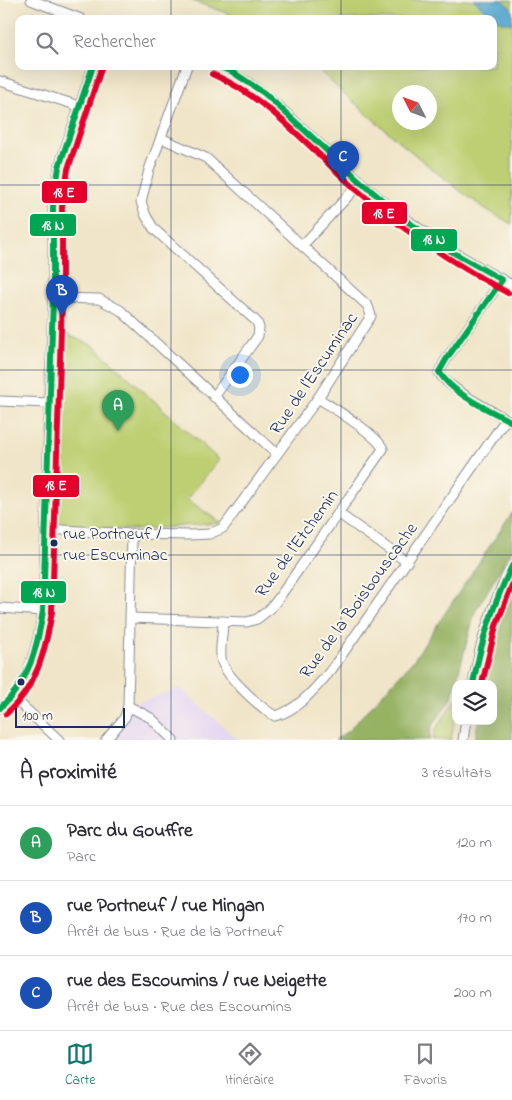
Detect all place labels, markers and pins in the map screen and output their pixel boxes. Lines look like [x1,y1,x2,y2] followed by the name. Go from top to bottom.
[327,141,359,182] pin: C
[46,275,78,316] pin: B
[102,390,134,431] pin: A
[63,522,168,568] place label: rue Portneuf / rue Escuminac
[49,538,59,548] marker: rue Portneuf / rue Escuminac
[16,677,26,687] unlabelled marker

